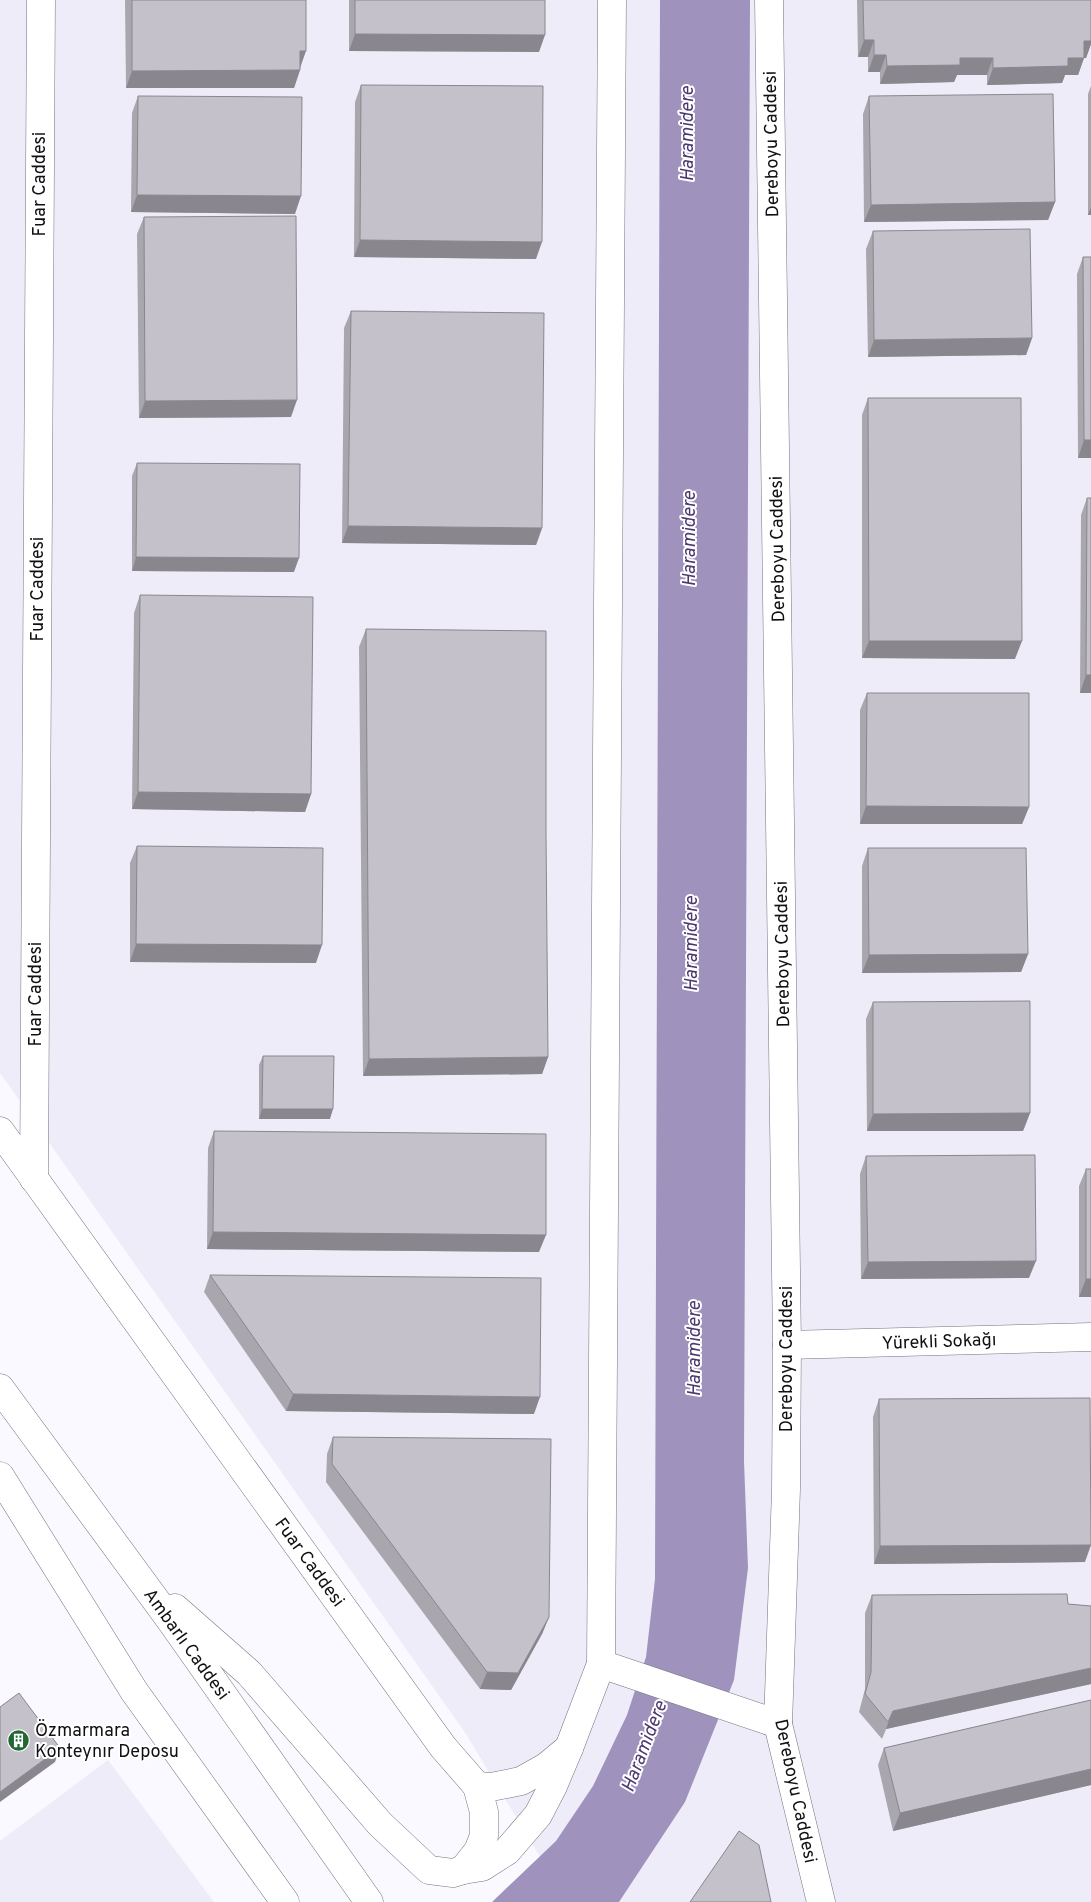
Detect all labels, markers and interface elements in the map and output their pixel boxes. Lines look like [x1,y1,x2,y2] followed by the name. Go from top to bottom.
[760,70,785,217] street label: Dereboyu Caddesi
[676,86,700,182] water label: Haramidere
[29,132,52,236] street label: Fuar Caddesi
[766,475,791,622] street label: Dereboyu Caddesi
[678,491,702,587] water label: Haramidere
[27,537,50,641] street label: Fuar Caddesi
[771,880,796,1027] street label: Dereboyu Caddesi
[680,896,704,992] water label: Haramidere
[25,942,48,1046] street label: Fuar Caddesi
[776,1286,799,1432] street label: Dereboyu Caddesi
[683,1301,707,1397] water label: Haramidere
[881,1329,997,1356] street label: Yürekli Sokağı
[269,1514,349,1612] street label: Fuar Caddesi
[138,1585,234,1705] street label: Ambarlı Caddesi
[617,1698,673,1796] water label: Haramidere
[768,1717,821,1865] street label: Dereboyu Caddesi
[35,1718,179,1764] place label: Özmarmara Konteynır Deposu
[7,1728,31,1752] building icon: Özmarmara Konteynır Deposu

